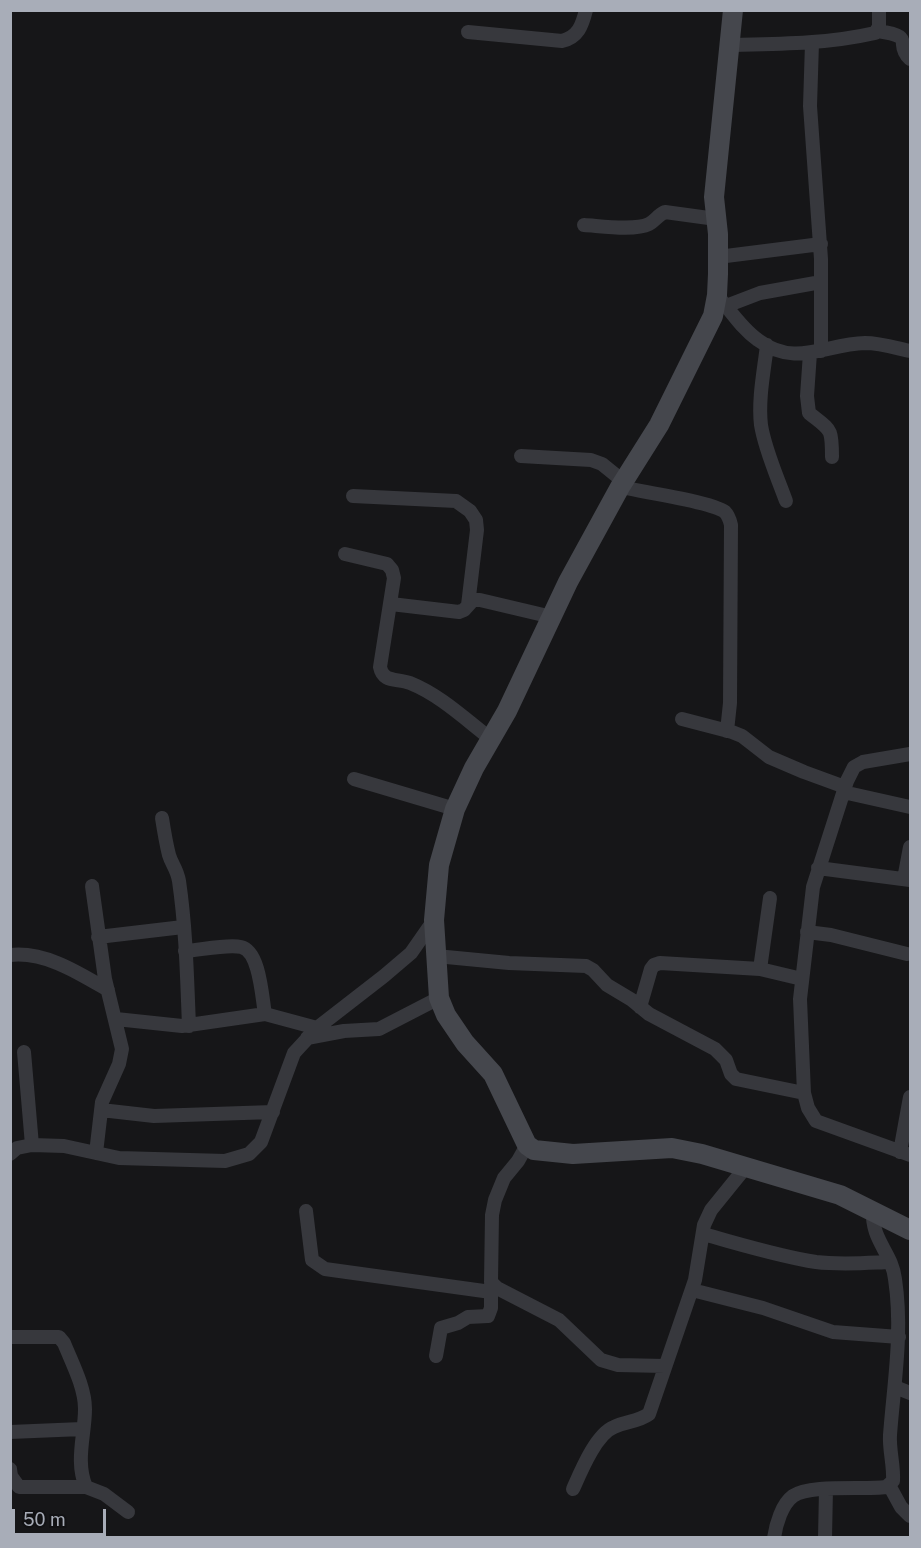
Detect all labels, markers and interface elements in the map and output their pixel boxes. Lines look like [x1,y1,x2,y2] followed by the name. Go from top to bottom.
[15,1497,110,1535] scale bar
[23,1509,66,1530] text: 50 m

